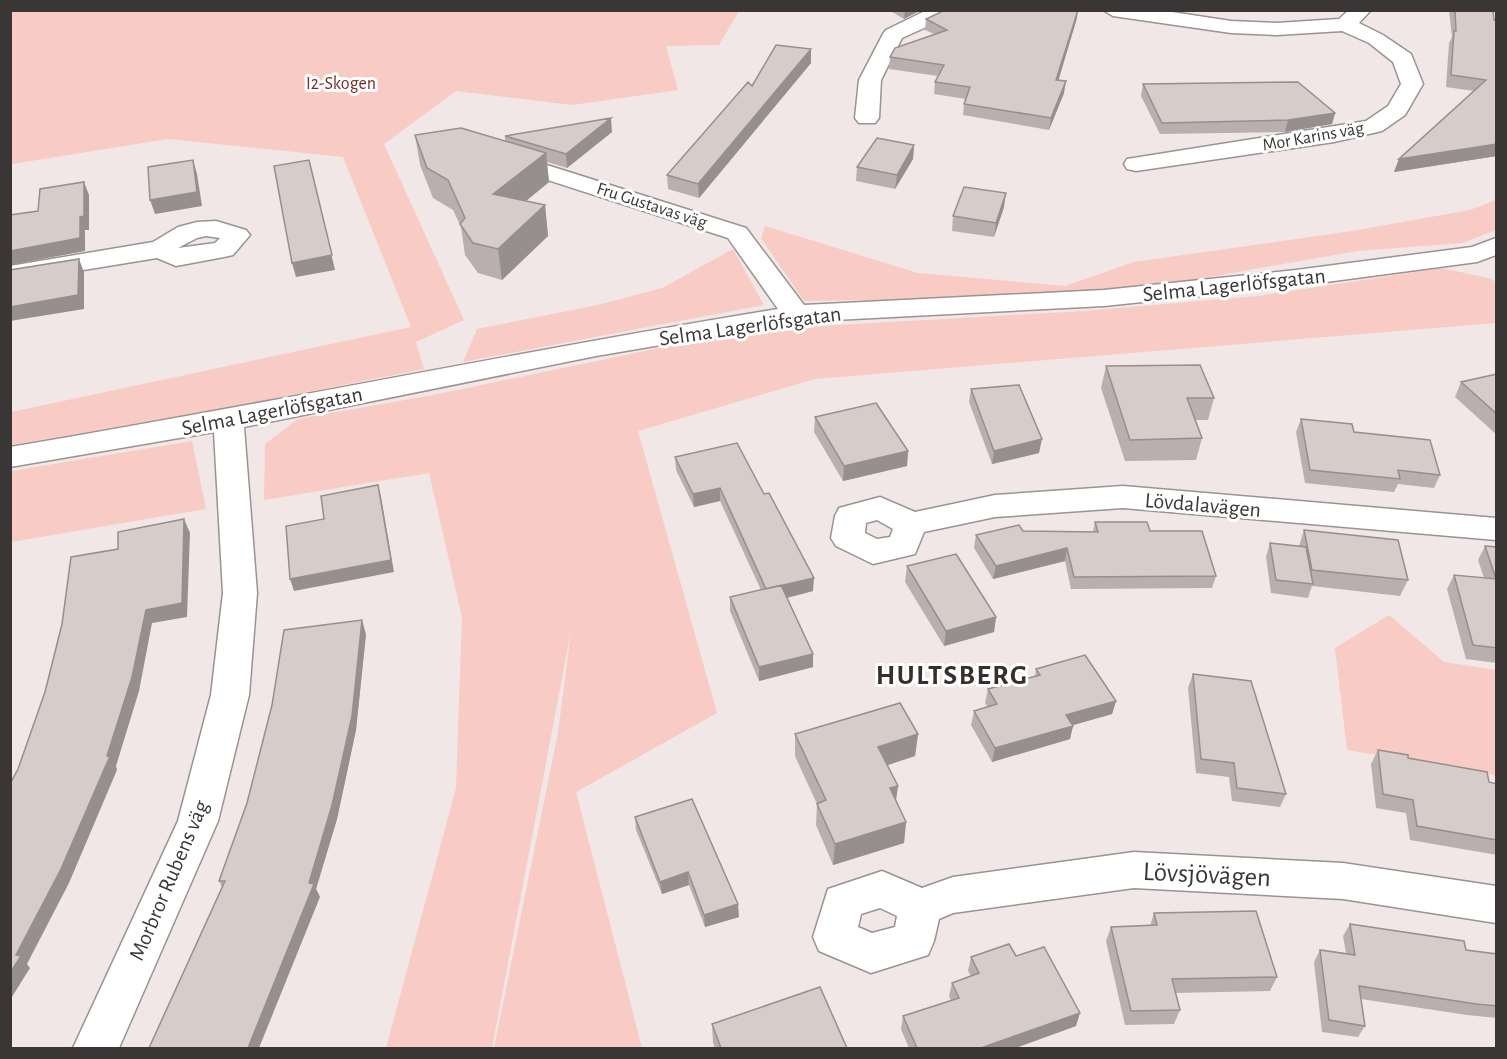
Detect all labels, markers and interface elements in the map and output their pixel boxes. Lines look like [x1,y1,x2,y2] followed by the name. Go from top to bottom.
[306,75,376,93] park label: I2-Skogen
[1261,119,1365,155] street label: Mor Karins väg
[594,180,709,232] street label: Fru Gustavas väg
[1142,264,1327,306] street label: Selma Lagerlöfsgatan
[658,302,843,350] street label: Selma Lagerlöfsgatan
[180,383,364,439] street label: Selma Lagerlöfsgatan
[1144,489,1262,521] street label: Lövdalavägen
[876,662,1028,690] district label: HULTSBERG
[125,797,213,964] street label: Morbror Rubens väg
[1142,858,1272,892] street label: Lövsjövägen

